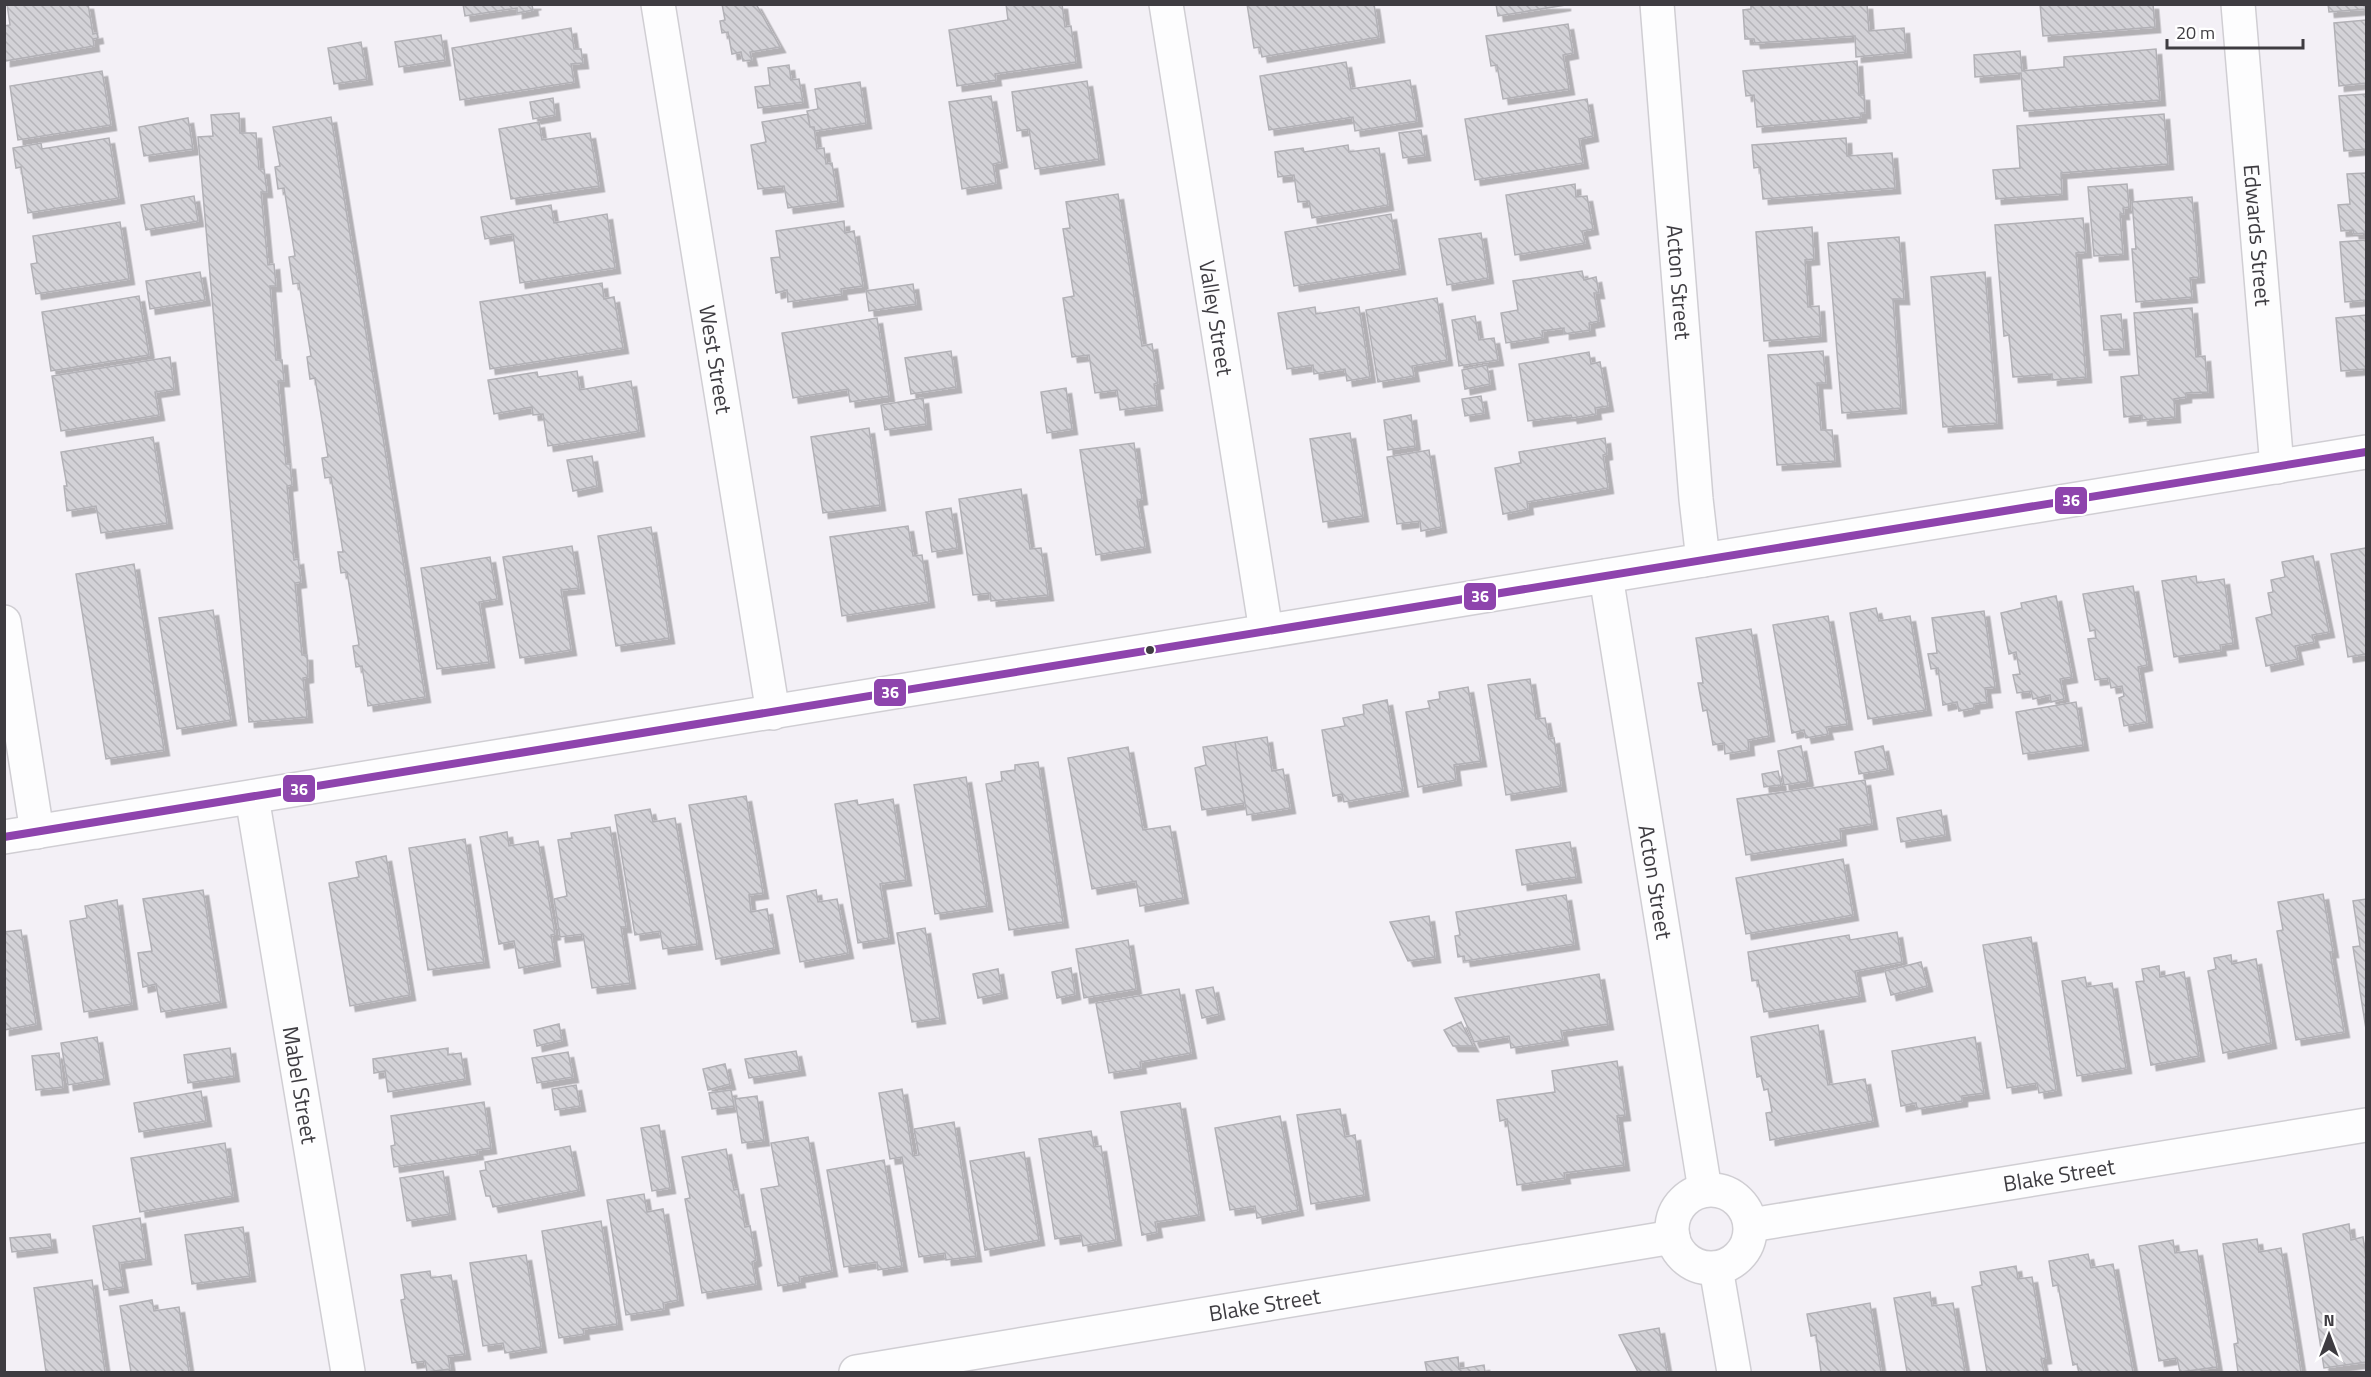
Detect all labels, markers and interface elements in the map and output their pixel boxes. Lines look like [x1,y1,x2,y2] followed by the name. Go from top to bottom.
[2167,12,2304,50] scale bar
[2176,19,2215,46] text: 20 m
[2235,163,2280,308] street label: Edwards Street
[1657,223,1700,341] street label: Acton Street
[1190,258,1242,379] street label: Valley Street
[690,302,741,417] street label: West Street
[2054,486,2088,515] line badge: 36
[2062,488,2080,512] text: 36
[1463,582,1497,611] line badge: 36
[1471,584,1489,608] text: 36
[1144,644,1156,656] unlabelled marker
[873,678,907,707] line badge: 36
[881,680,899,704] text: 36
[282,774,316,803] line badge: 36
[290,777,308,801] text: 36
[1629,822,1681,942] street label: Acton Street
[274,1024,327,1147] street label: Mabel Street
[2001,1149,2118,1201] street label: Blake Street
[1206,1279,1323,1330] street label: Blake Street
[2299,1305,2359,1365] north arrow
[2323,1308,2335,1332] text: N

